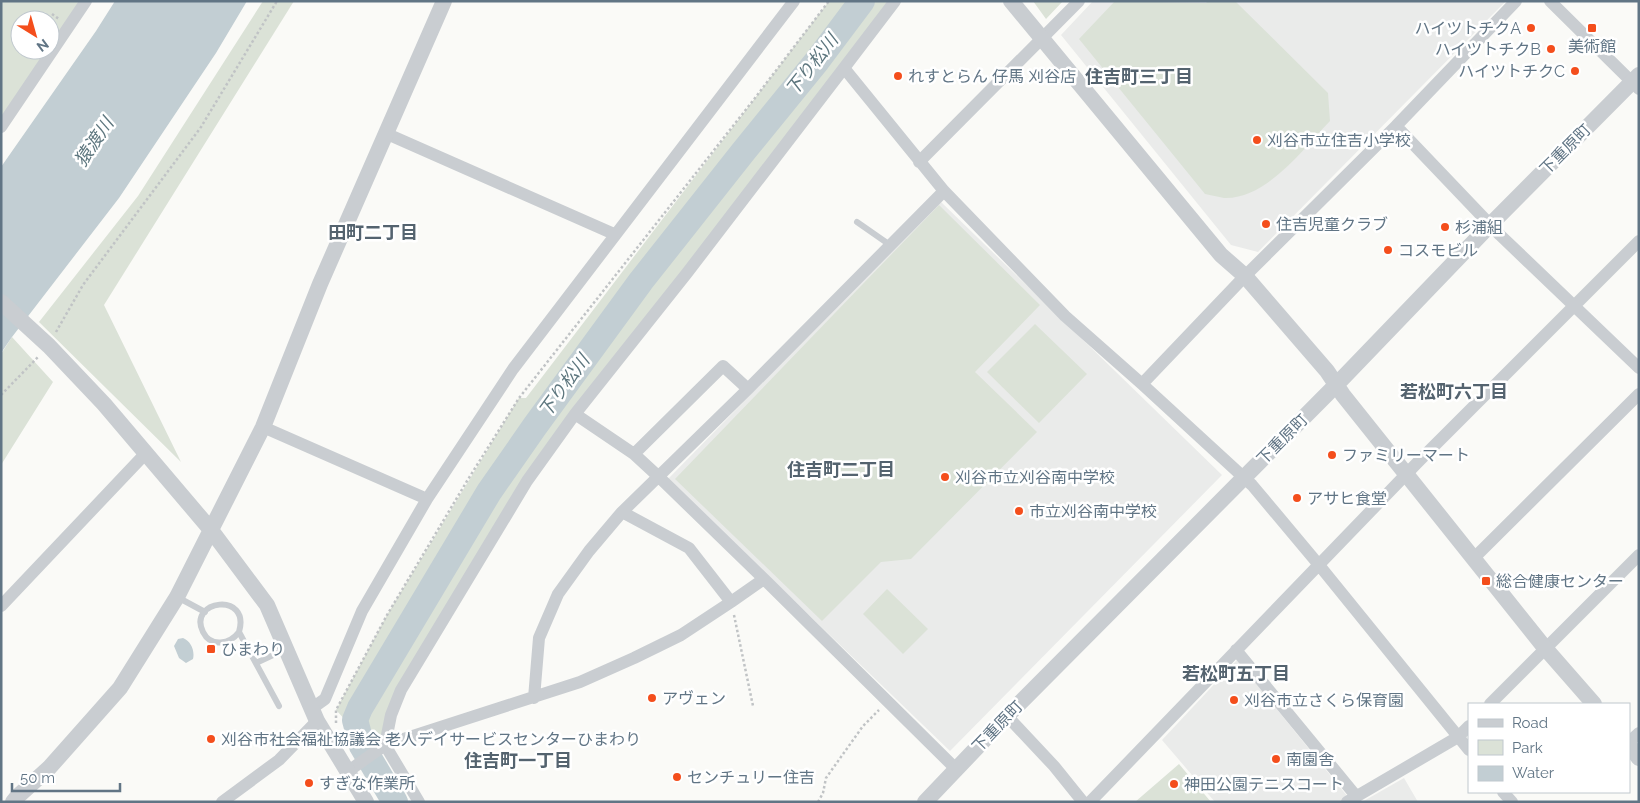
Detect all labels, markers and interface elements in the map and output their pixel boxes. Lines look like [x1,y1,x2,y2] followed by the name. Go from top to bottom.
[10,10,60,60] north arrow
[1415,19,1521,38] place label: ハイツトチクA
[1525,22,1537,34] marker: ハイツトチクA
[1586,22,1598,34] marker: 美術館
[781,28,843,100] water label: 下り松川
[34,36,52,55] text: N
[1568,37,1616,56] place label: 美術館
[1435,40,1541,59] place label: ハイツトチクB
[1545,43,1557,55] marker: ハイツトチクB
[1458,62,1565,81] place label: ハイツトチクC
[1569,65,1581,77] marker: ハイツトチクC
[1085,66,1193,87] district label: 住吉町三丁目
[908,67,1076,86] place label: れすとらん 仔馬 刈谷店
[892,70,904,82] marker: れすとらん 仔馬 刈谷店
[70,112,119,170] water label: 猿渡川
[1536,120,1595,179] street label: 下重原町
[1267,131,1411,150] place label: 刈谷市立住吉小学校
[1251,134,1263,146] marker: 刈谷市立住吉小学校
[1276,215,1388,234] place label: 住吉児童クラブ
[1260,218,1272,230] marker: 住吉児童クラブ
[1455,218,1503,237] place label: 杉浦組
[1439,221,1451,233] marker: 杉浦組
[328,222,418,243] district label: 田町二丁目
[1398,241,1478,260] place label: コスモビル
[1382,244,1394,256] marker: コスモビル
[534,349,594,421] water label: 下り松川
[1400,381,1508,402] district label: 若松町六丁目
[1253,410,1312,469] street label: 下重原町
[1342,446,1470,465] place label: ファミリーマート
[1326,449,1338,461] marker: ファミリーマート
[787,459,895,480] district label: 住吉町二丁目
[955,468,1115,487] place label: 刈谷市立刈谷南中学校
[939,471,951,483] marker: 刈谷市立刈谷南中学校
[1307,489,1387,508] place label: アサヒ食堂
[1291,492,1303,504] marker: アサヒ食堂
[1029,502,1157,521] place label: 市立刈谷南中学校
[1013,505,1025,517] marker: 市立刈谷南中学校
[1496,572,1624,591] place label: 総合健康センター
[1480,575,1492,587] marker: 総合健康センター
[221,640,285,659] place label: ひまわり
[205,643,217,655] marker: ひまわり
[1182,663,1290,684] district label: 若松町五丁目
[662,689,726,708] place label: アヴェン
[1244,691,1404,710] place label: 刈谷市立さくら保育園
[646,692,658,704] marker: アヴェン
[1228,694,1240,706] marker: 刈谷市立さくら保育園
[968,697,1026,756] street label: 下重原町
[1468,703,1630,793] legend
[1512,714,1548,732] text: Road
[221,730,641,749] place label: 刈谷市社会福祉協議会 老人デイサービスセンターひまわり
[205,733,217,745] marker: 刈谷市社会福祉協議会 老人デイサービスセンターひまわり
[1512,739,1543,757] text: Park
[464,750,572,771] district label: 住吉町一丁目
[1286,750,1334,769] place label: 南園舎
[1270,753,1282,765] marker: 南園舎
[12,760,120,792] scale bar
[1512,764,1555,782] text: Water
[687,768,815,787] place label: センチュリー住吉
[20,769,55,787] text: 50 m
[671,771,683,783] marker: センチュリー住吉
[319,774,415,793] place label: すぎな作業所
[1184,775,1344,794] place label: 神田公園テニスコート
[303,777,315,789] marker: すぎな作業所
[1168,778,1180,790] marker: 神田公園テニスコート

